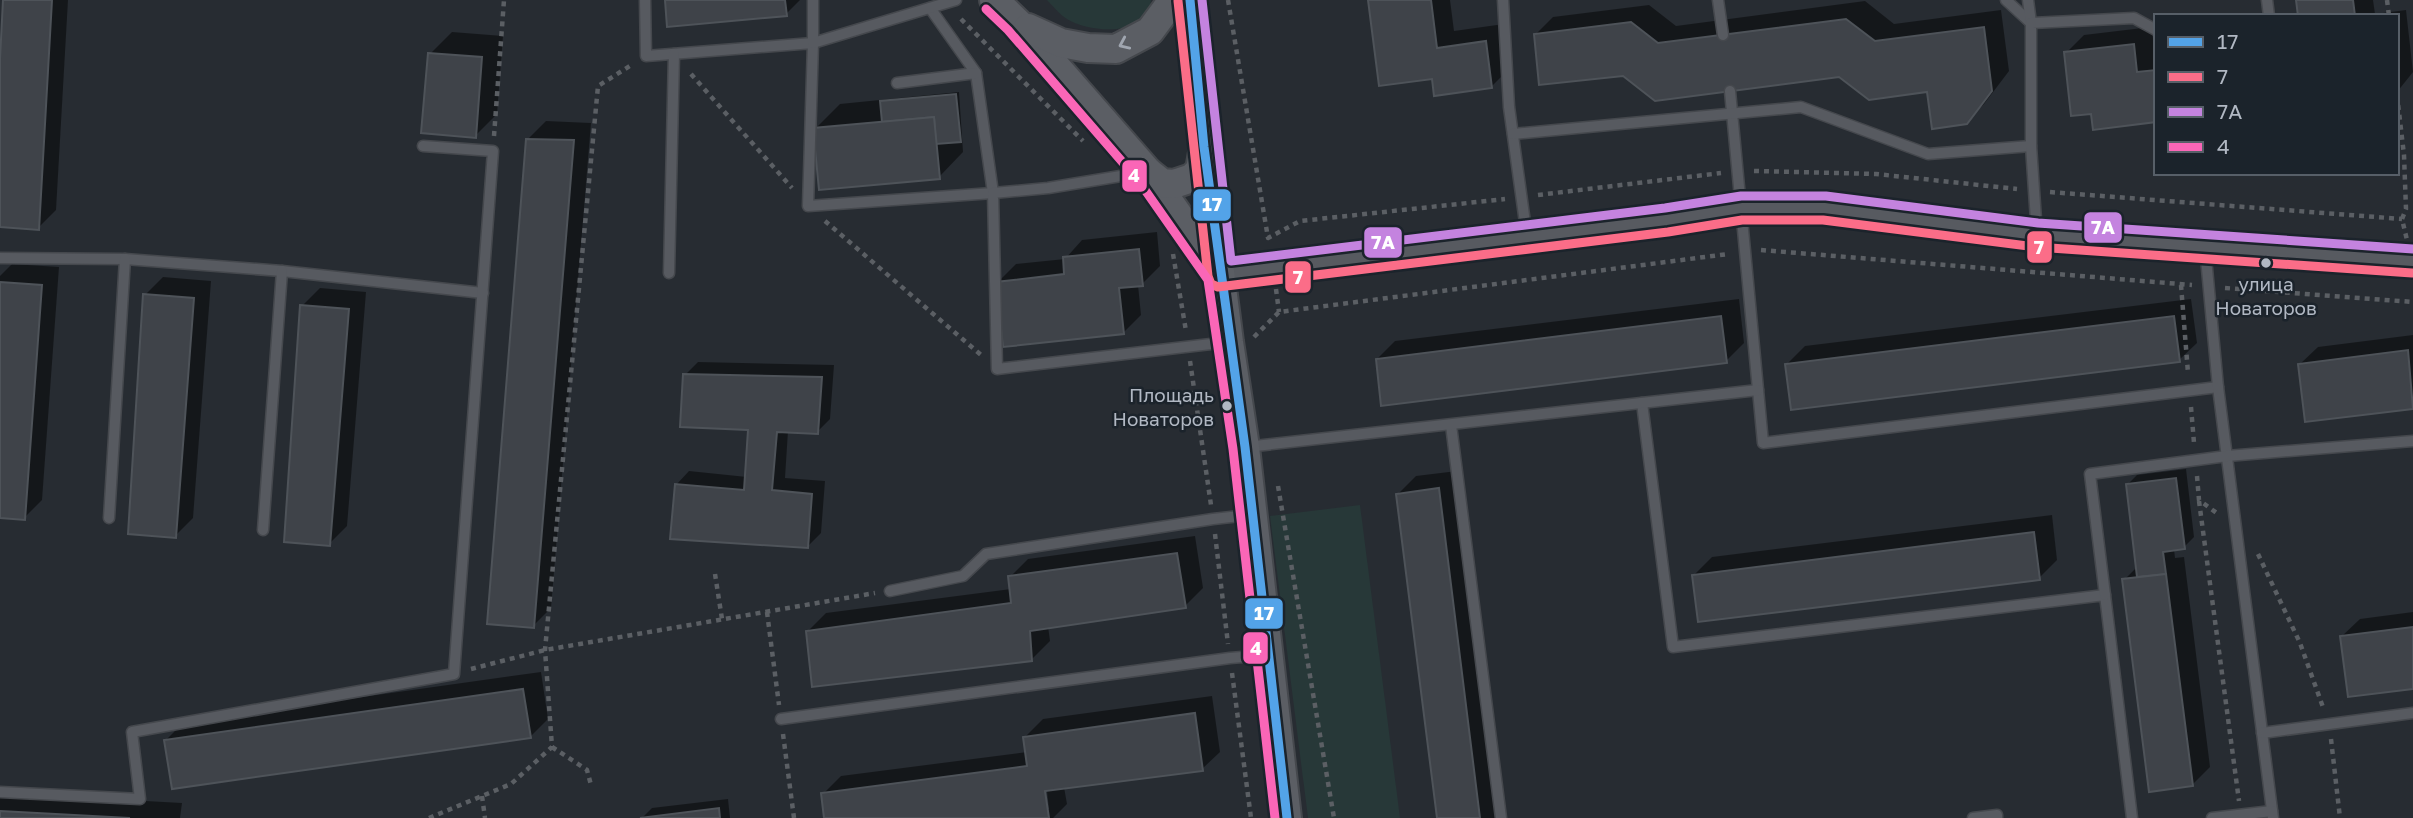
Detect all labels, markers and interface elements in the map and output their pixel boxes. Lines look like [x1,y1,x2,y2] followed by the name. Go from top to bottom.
[2154,14,2399,175] legend
[2217,28,2238,54] text: 17
[1119,36,1131,50] one-way arrow
[2217,63,2228,89] text: 7
[2217,98,2242,124] text: 7А
[2217,133,2230,159] text: 4
[1121,159,1148,193] line badge: 4
[1128,163,1140,186] text: 4
[1192,188,1232,222] line badge: 17
[1202,192,1222,215] text: 17
[2083,211,2123,244] line badge: 7А
[2091,215,2115,238] text: 7А
[1363,226,1403,259] line badge: 7А
[1371,230,1395,253] text: 7А
[2026,230,2053,264] line badge: 7
[2034,235,2044,258] text: 7
[2259,256,2273,270] marker: улица Новаторов
[1284,260,1312,294] line badge: 7
[1293,265,1303,288] text: 7
[2215,272,2317,319] place label: улица Новаторов
[1113,383,1214,430] place label: Площадь Новаторов
[1220,399,1234,413] marker: Площадь Новаторов
[1244,597,1284,630] line badge: 17
[1254,601,1274,624] text: 17
[1242,631,1269,665] line badge: 4
[1250,636,1262,659] text: 4

